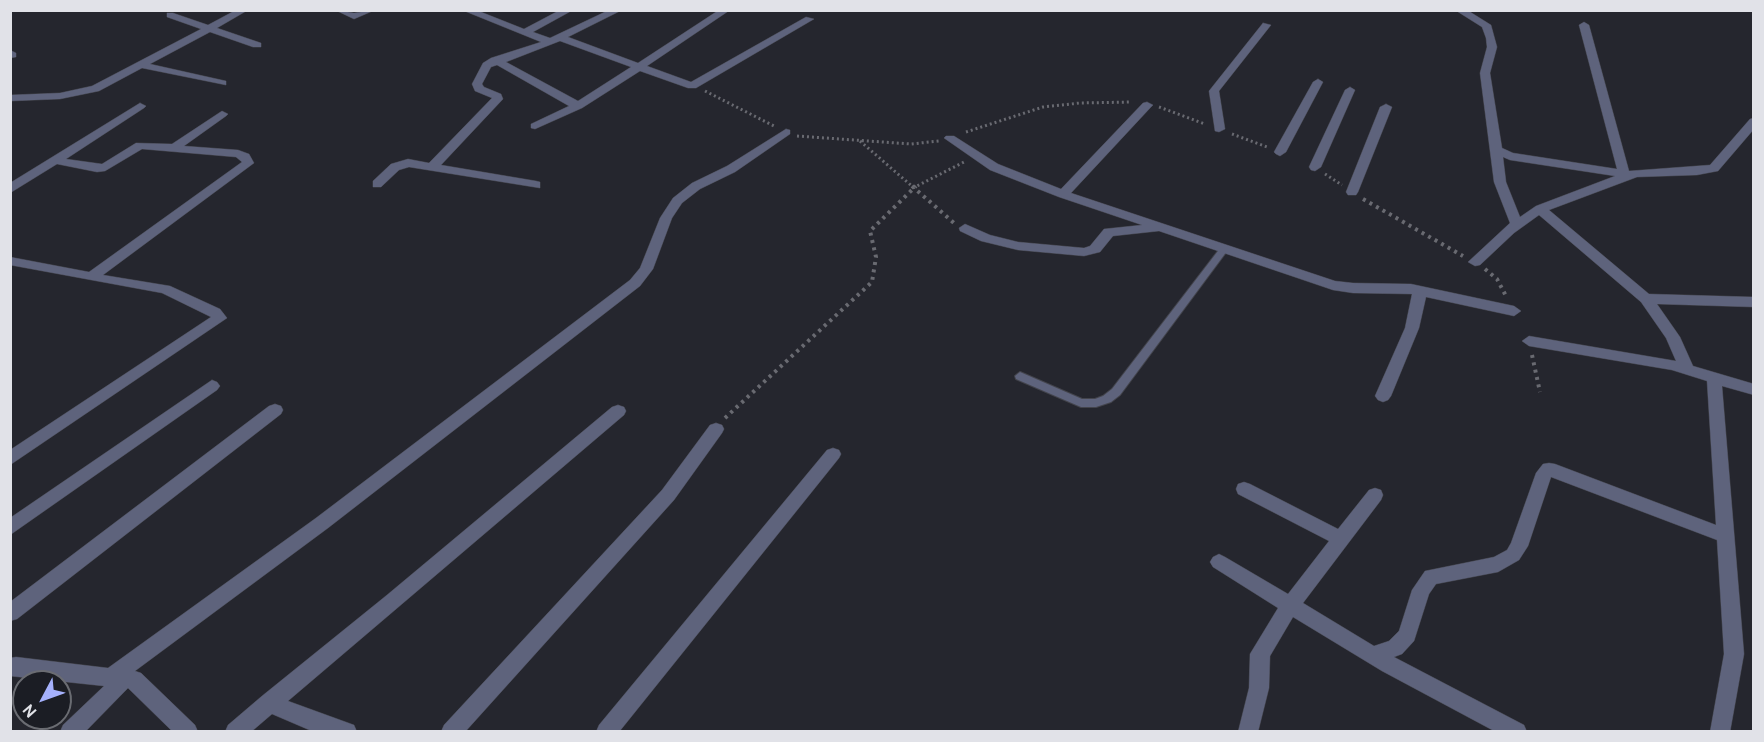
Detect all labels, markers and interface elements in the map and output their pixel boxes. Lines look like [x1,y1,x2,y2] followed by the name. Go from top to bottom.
[12,670,72,730] north arrow
[19,700,40,721] text: N

